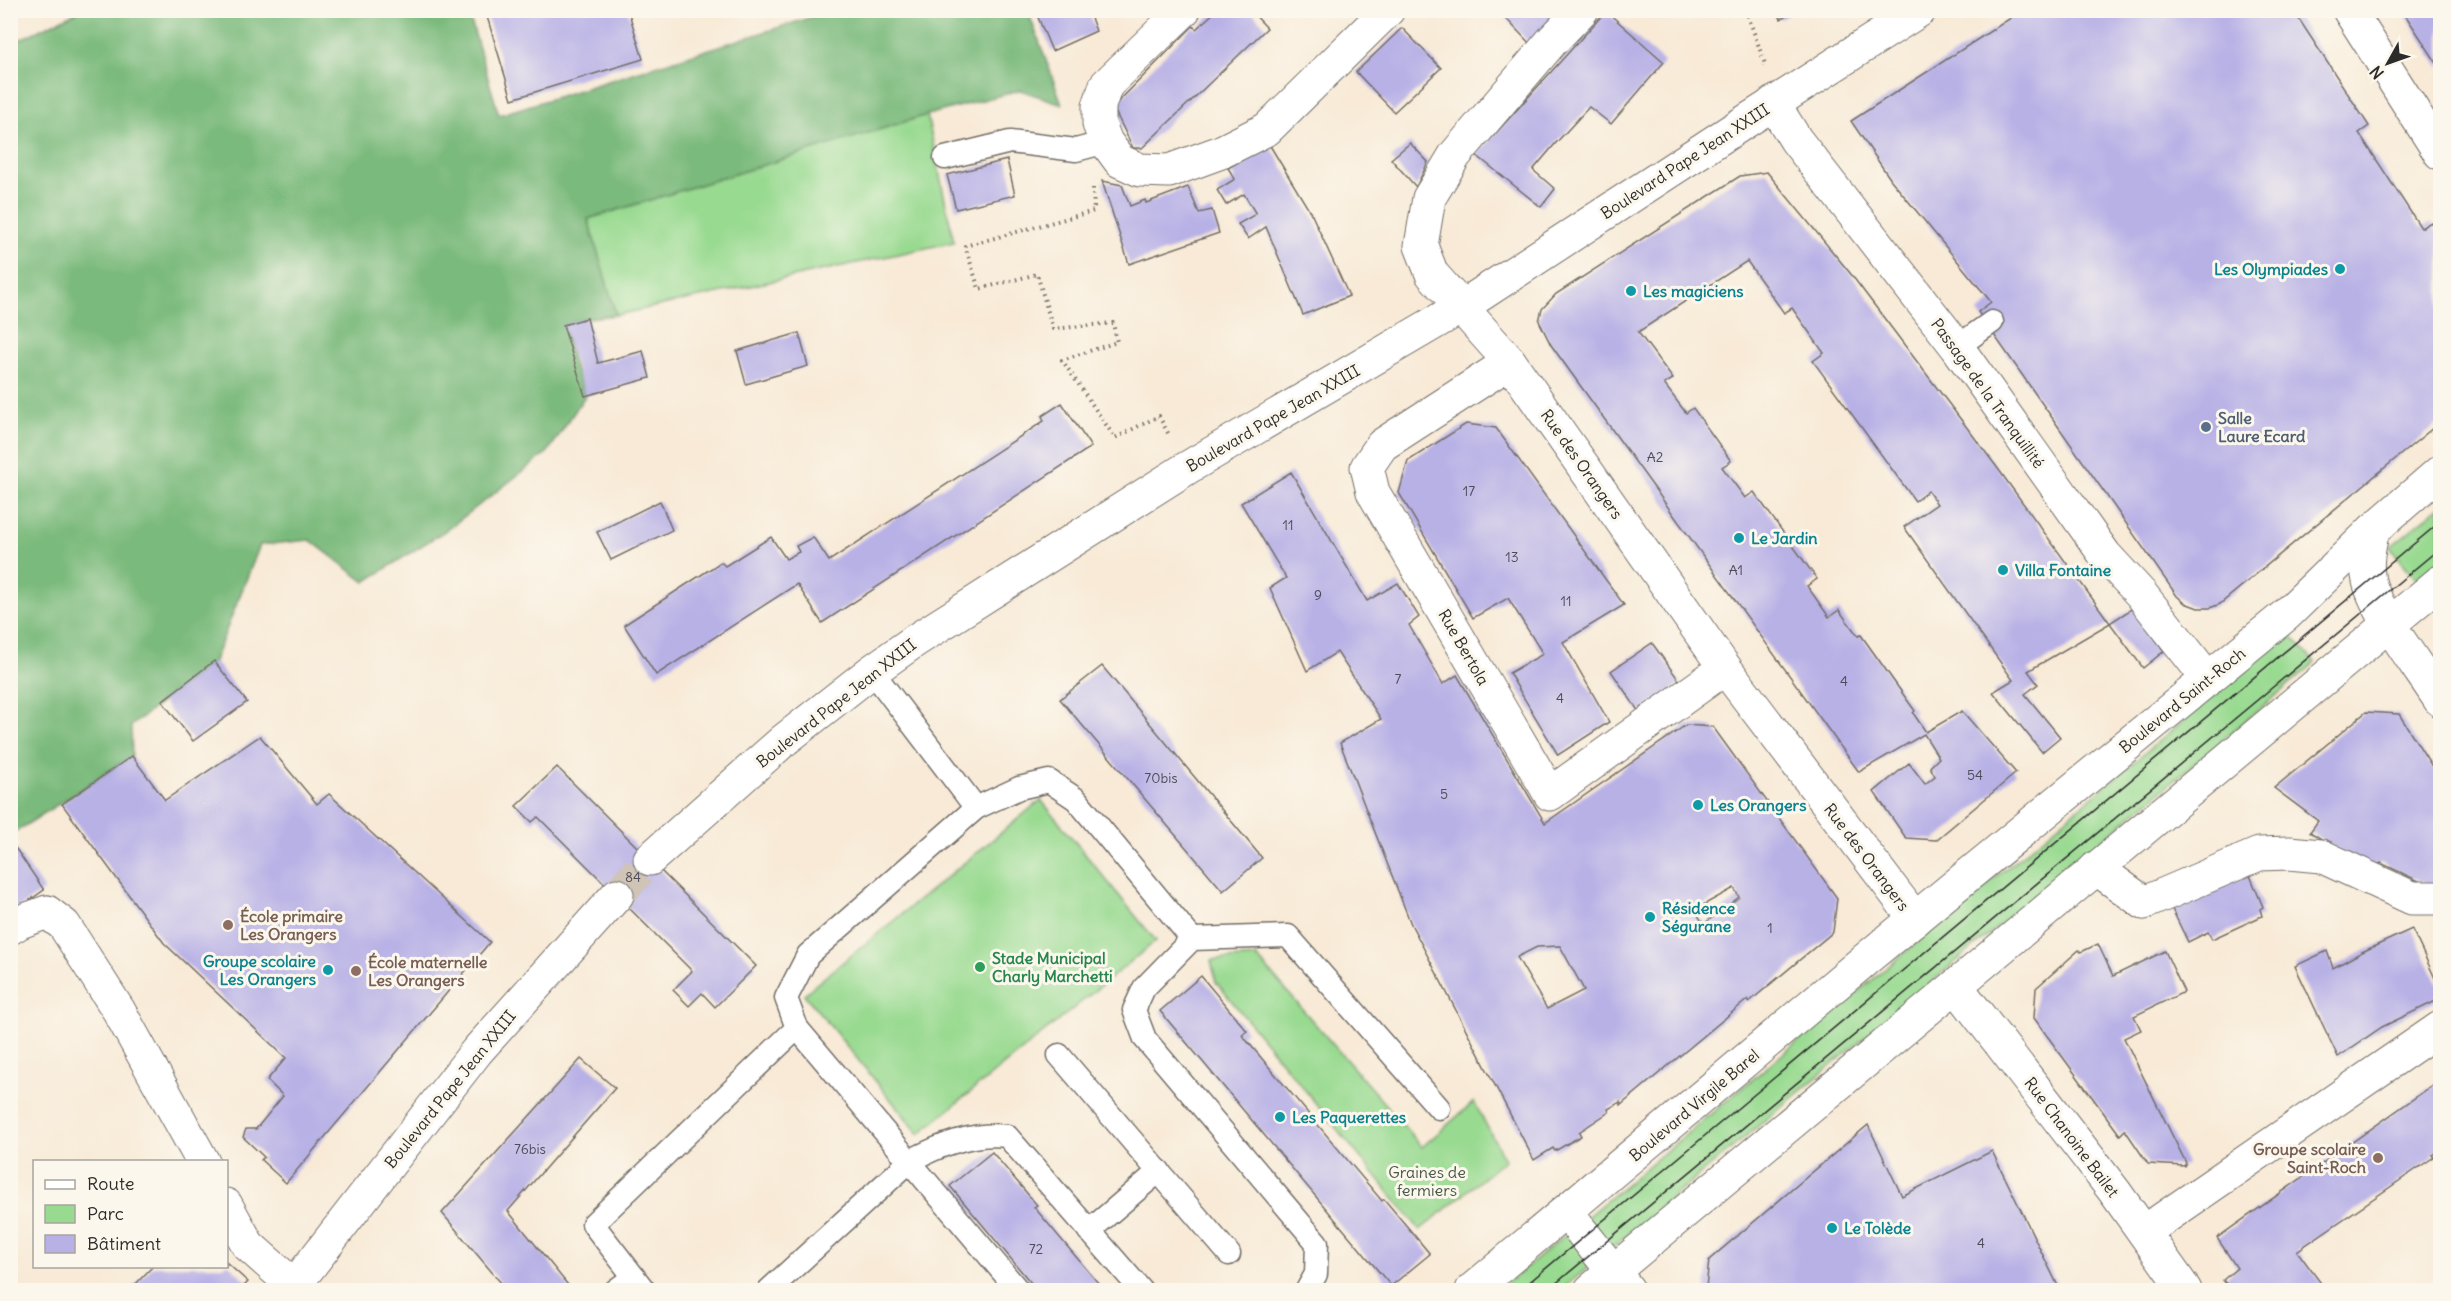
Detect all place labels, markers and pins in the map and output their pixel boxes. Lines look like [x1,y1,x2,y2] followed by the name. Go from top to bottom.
[2214,259,2328,280] place label: Les Olympiades
[2333,262,2347,276] marker: Les Olympiades
[1643,281,1743,302] place label: Les magiciens
[1624,284,1638,298] marker: Les magiciens
[2218,408,2306,446] place label: Salle Laure Ecard
[2199,420,2213,434] marker: Salle Laure Ecard
[1751,528,1817,548] place label: Le Jardin
[1732,531,1746,545] marker: Le Jardin
[2015,560,2112,580] place label: Villa Fontaine
[1996,563,2010,577] marker: Villa Fontaine
[1710,795,1806,816] place label: Les Orangers
[1691,798,1705,812] marker: Les Orangers
[1662,898,1735,937] place label: Résidence Ségurane
[240,906,343,945] place label: École primaire Les Orangers
[1643,910,1657,924] marker: Résidence Ségurane
[221,918,235,932] marker: École primaire Les Orangers
[992,948,1113,987] place label: Stade Municipal Charly Marchetti
[203,951,316,990] place label: Groupe scolaire Les Orangers
[368,952,488,991] place label: École maternelle Les Orangers
[973,960,987,974] marker: Stade Municipal Charly Marchetti
[321,963,335,977] marker: Groupe scolaire Les Orangers
[349,964,363,978] marker: École maternelle Les Orangers
[1292,1107,1406,1128] place label: Les Paquerettes
[1273,1110,1287,1124] marker: Les Paquerettes
[2253,1139,2366,1177] place label: Groupe scolaire Saint-Roch
[2371,1151,2385,1165] marker: Groupe scolaire Saint-Roch
[1844,1218,1911,1238] place label: Le Tolède
[1825,1221,1839,1235] marker: Le Tolède

